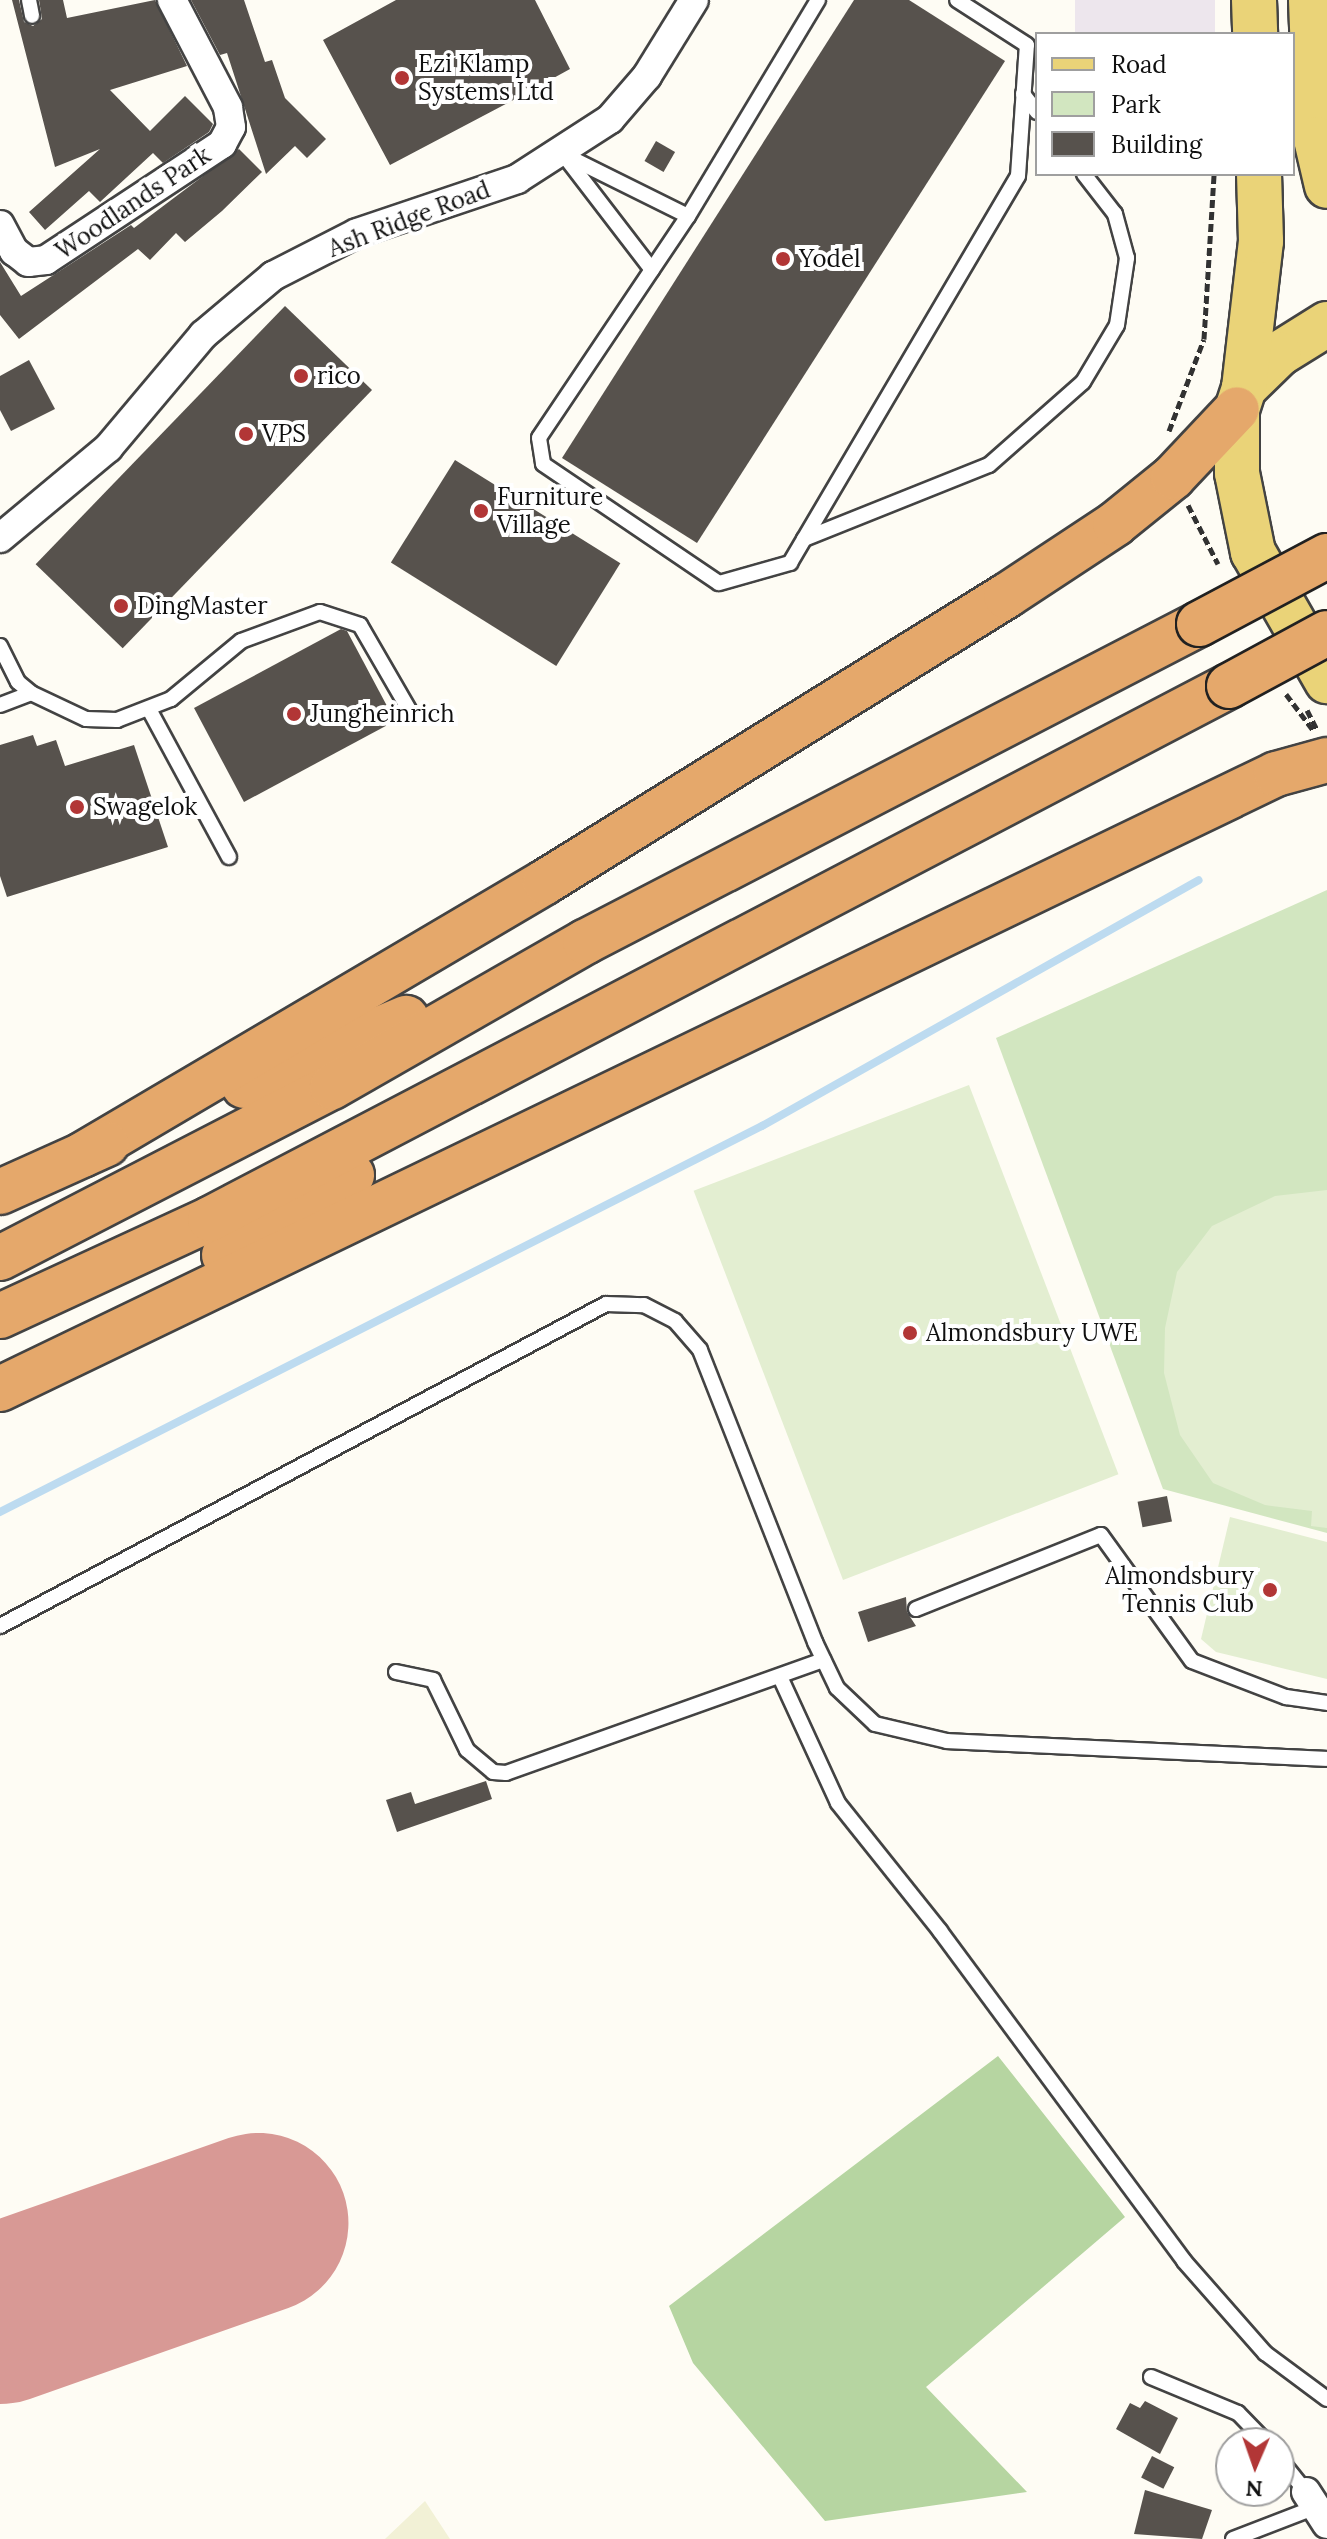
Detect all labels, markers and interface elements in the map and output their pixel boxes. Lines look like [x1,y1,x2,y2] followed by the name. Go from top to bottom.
[1035,32,1295,176] legend
[1111,49,1167,80] text: Road
[418,50,554,106] place label: Ezi Klamp Systems Ltd
[393,69,411,87] marker: Ezi Klamp Systems Ltd
[1111,89,1161,120] text: Park
[1111,129,1202,160] text: Building
[50,141,216,265] street label: Woodlands Park
[324,175,494,263] street label: Ash Ridge Road
[799,245,860,273] place label: Yodel
[774,250,792,268] marker: Yodel
[317,362,361,390] place label: rico
[292,367,310,385] marker: rico
[262,420,306,448] place label: VPS
[237,425,255,443] marker: VPS
[497,483,603,539] place label: Furniture Village
[472,502,490,520] marker: Furniture Village
[137,592,268,620] place label: DingMaster
[112,597,130,615] marker: DingMaster
[310,700,455,728] place label: Jungheinrich
[285,705,303,723] marker: Jungheinrich
[93,793,197,821] place label: Swagelok
[68,798,86,816] marker: Swagelok
[926,1319,1138,1347] place label: Almondsbury UWE
[901,1324,919,1342] marker: Almondsbury UWE
[1105,1562,1254,1618] place label: Almondsbury Tennis Club
[1261,1581,1279,1599] marker: Almondsbury Tennis Club
[1215,2427,1295,2507] north arrow
[1245,2475,1263,2503] text: N

